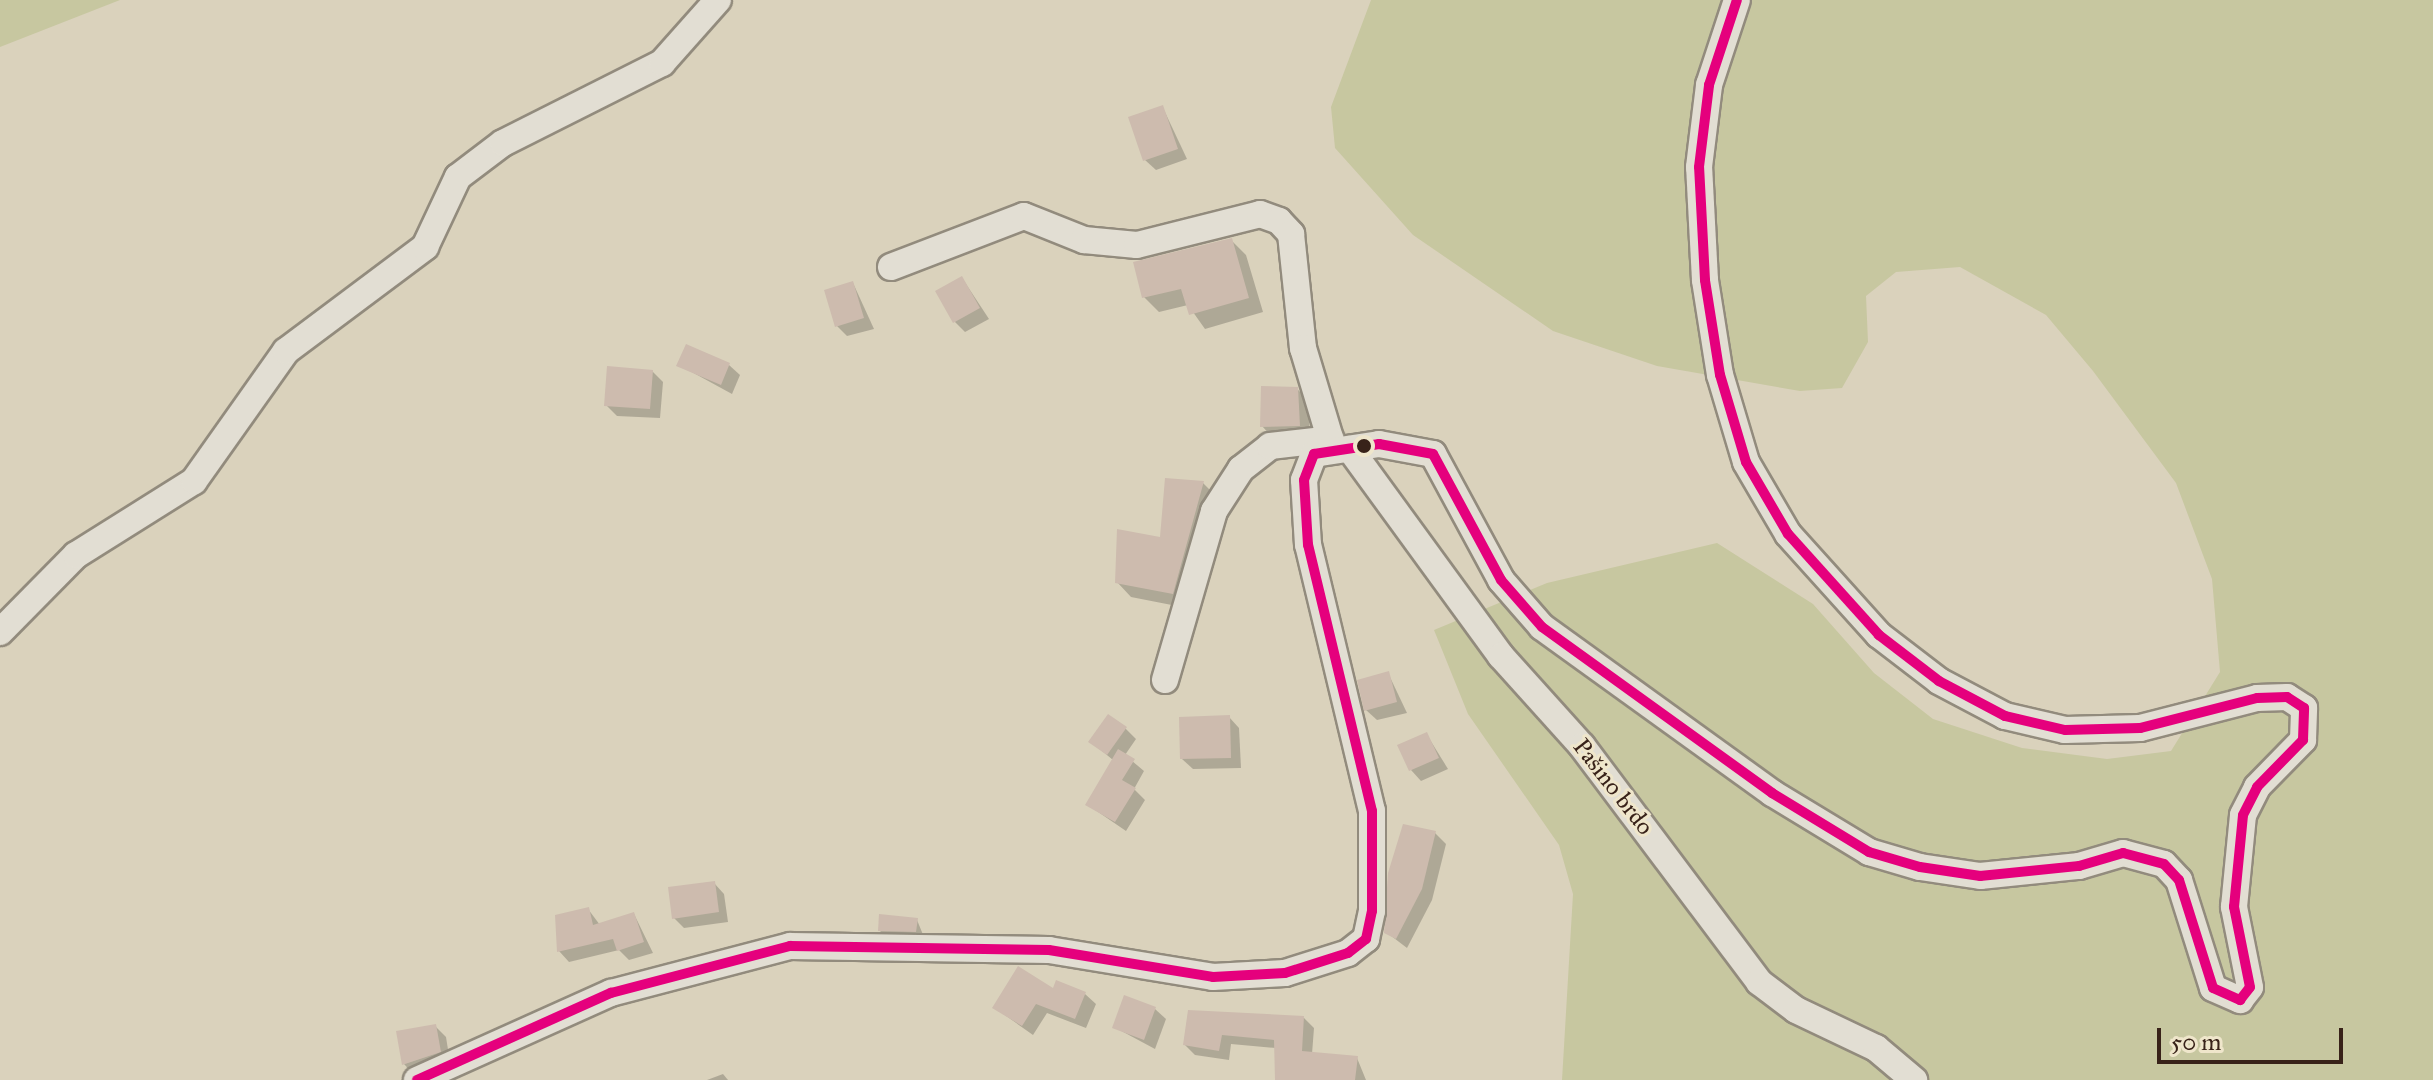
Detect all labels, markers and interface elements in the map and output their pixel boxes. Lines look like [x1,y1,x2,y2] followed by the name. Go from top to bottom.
[1356,438,1372,454] unlabelled marker
[1567,733,1659,841] street label: Pašino brdo
[2161,1012,2347,1062] scale bar
[2171,1027,2221,1057] text: 50 m

